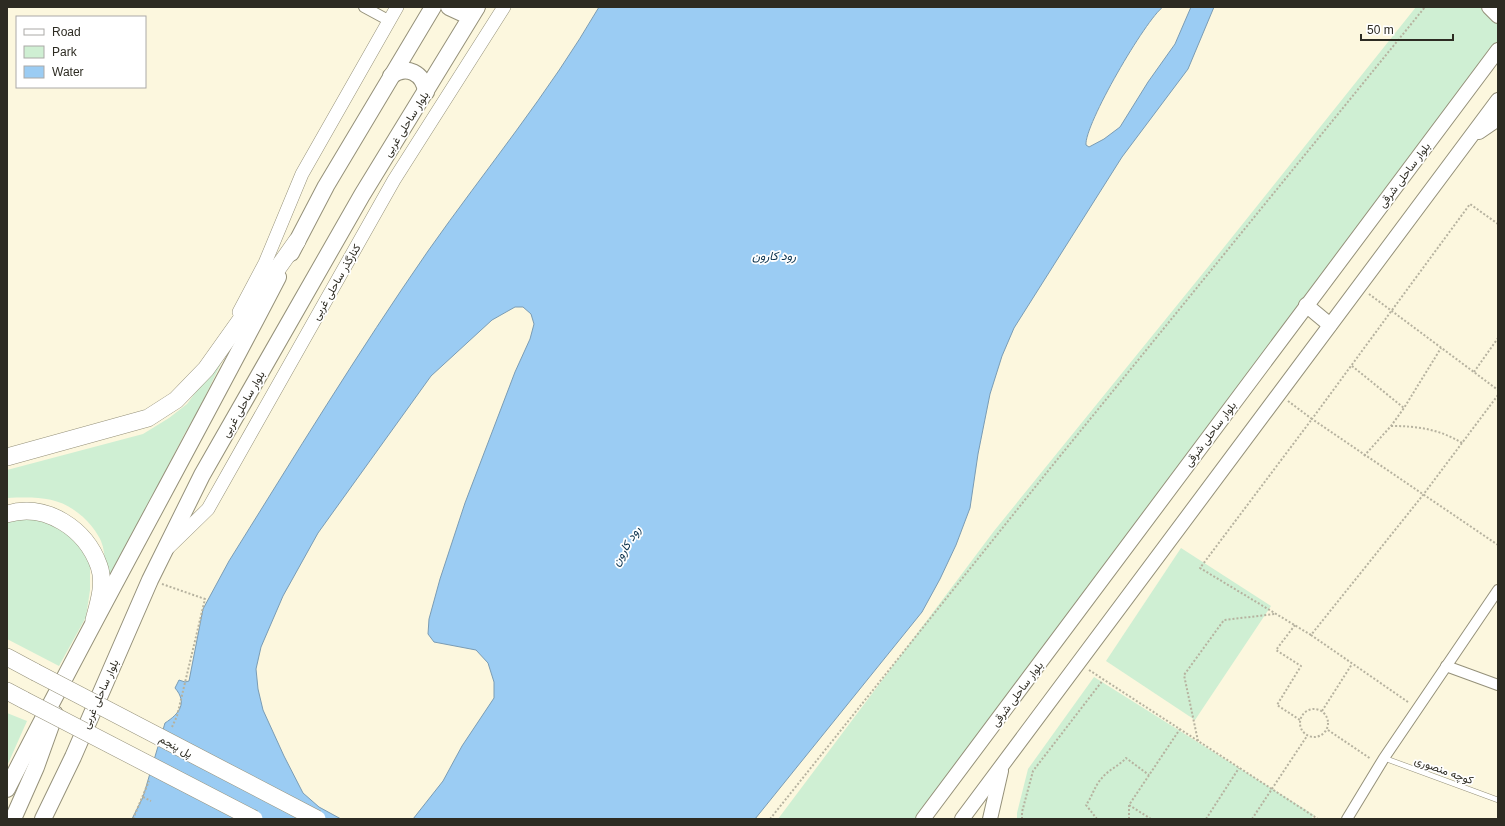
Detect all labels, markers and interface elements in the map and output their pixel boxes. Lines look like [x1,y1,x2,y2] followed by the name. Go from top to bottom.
[16,16,146,88] legend
[1361,16,1453,42] scale bar
[1367,23,1394,37] text: 50 m
[52,25,81,39] text: Road
[52,45,78,59] text: Park
[52,65,84,79] text: Water
[381,89,432,159] street label: بلوار ساحلی غربی
[1376,140,1433,210] street label: بلوار ساحلی شرقی
[309,242,363,323] street label: کنارگذر ساحلی غربی
[752,249,796,264] water label: رود کارون
[219,369,268,440] street label: بلوار ساحلی غربی
[1182,399,1239,469] street label: بلوار ساحلی شرقی
[609,523,644,569] water label: رود کارون
[79,657,122,731] street label: بلوار ساحلی غربی
[989,659,1046,729] street label: بلوار ساحلی شرقی
[156,732,195,762] street label: پل پنجم
[1412,754,1475,788] street label: کوچه منصوری

